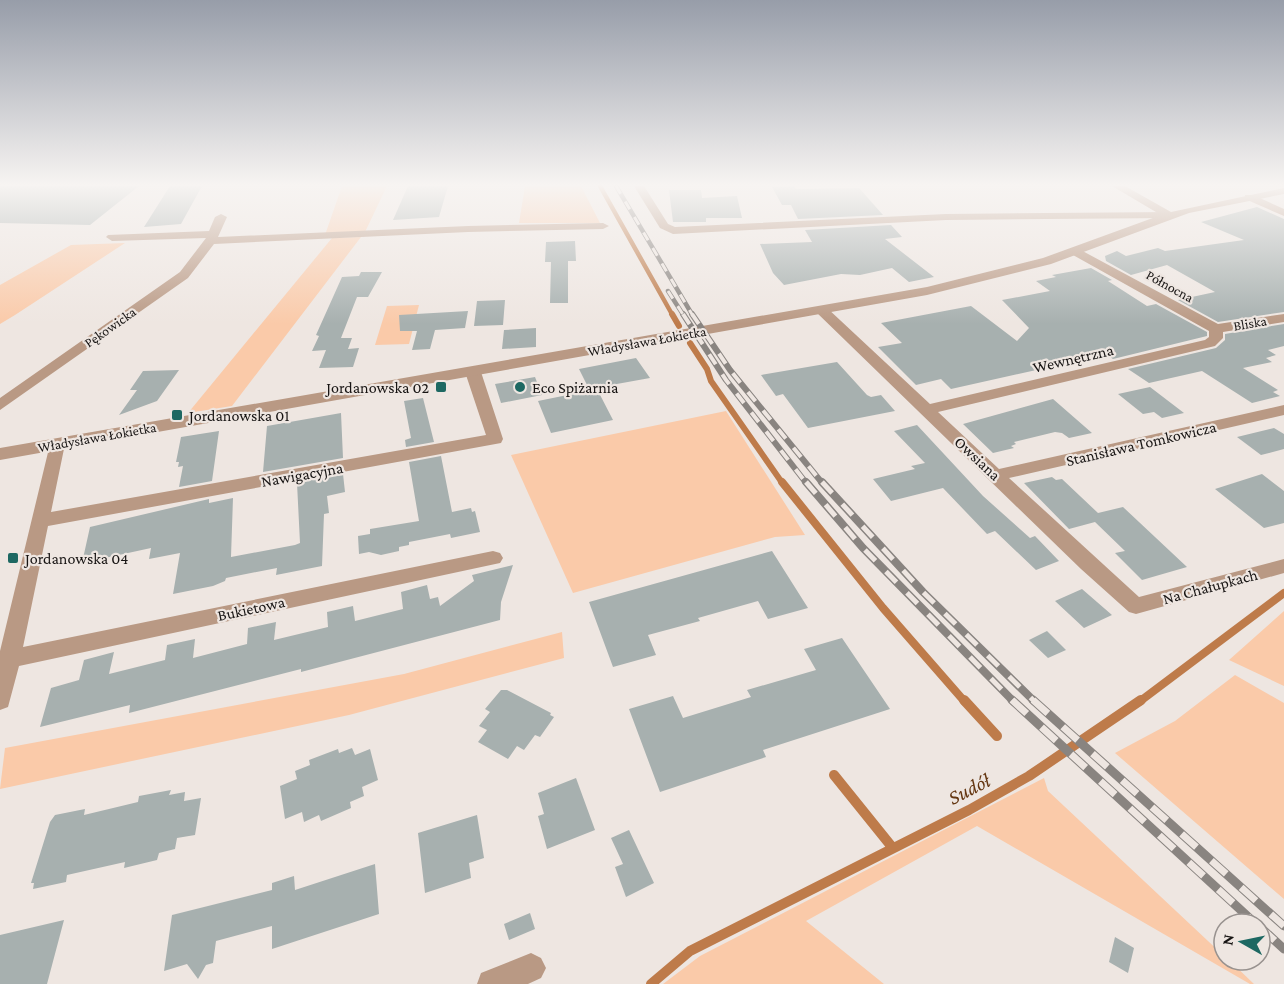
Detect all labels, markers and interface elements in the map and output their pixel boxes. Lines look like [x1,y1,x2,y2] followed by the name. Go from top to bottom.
[1144,266,1197,306] street label: Północna
[81,303,139,351] street label: Pękowicka
[1232,312,1268,334] street label: Bliska
[587,323,708,359] street label: Władysława Łokietka
[1031,341,1116,377] street label: Wewnętrzna
[324,379,429,397] place label: Jordanowska 02
[532,379,619,397] place label: Eco Spiżarnia
[434,380,448,394] marker: Jordanowska 02
[513,380,527,394] marker: Eco Spiżarnia
[187,407,290,425] place label: Jordanowska 01
[170,408,184,422] marker: Jordanowska 01
[1064,418,1219,469] street label: Stanisława Tomkowicza
[37,419,158,455] street label: Władysława Łokietka
[951,433,1004,484] street label: Owsiana
[260,459,345,491] street label: Nawigacyjna
[23,550,128,568] place label: Jordanowska 04
[6,551,20,565] marker: Jordanowska 04
[1161,566,1260,608] street label: Na Chałupkach
[216,593,287,624] street label: Bukietowa
[944,768,995,810] water label: Sudół
[1212,912,1272,972] north arrow
[1218,933,1237,946] text: N

